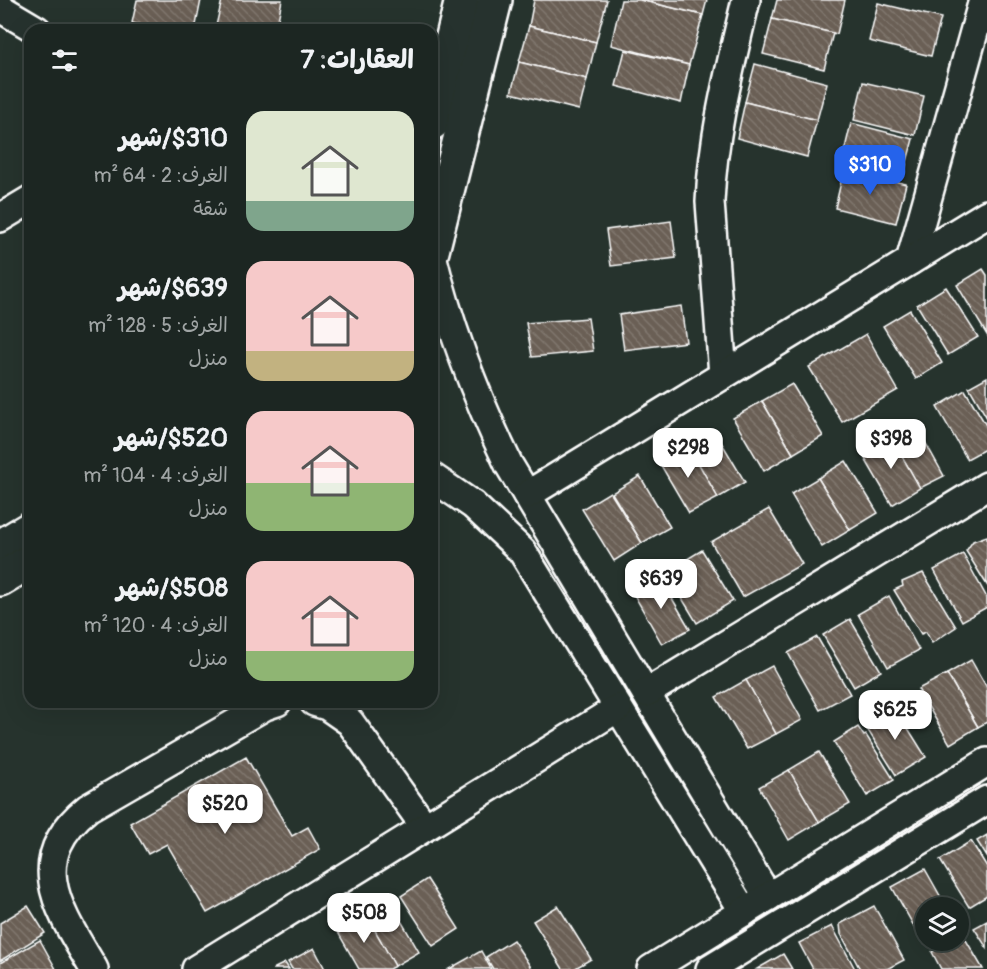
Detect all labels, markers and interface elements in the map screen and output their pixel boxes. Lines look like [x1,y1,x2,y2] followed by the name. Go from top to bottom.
[48,44,81,77] icon: filters
[301,44,414,76] text: العقارات: 7
[119,122,228,154] text: $310/شهر
[294,135,366,207] icon: home
[834,145,906,196] pin: $310
[848,152,892,177] text: $310
[94,163,228,188] text: الغرف: 2 · 64 m²
[193,196,228,221] text: شقة
[118,272,228,304] text: $639/شهر
[294,285,366,357] icon: home
[88,313,228,338] text: الغرف: 5 · 128 m²
[189,346,228,371] text: منزل
[855,419,927,470] pin: $398
[115,422,228,454] text: $520/شهر
[870,426,912,451] text: $398
[652,428,724,479] pin: $298
[294,435,366,507] icon: home
[667,435,709,460] text: $298
[83,463,228,488] text: الغرف: 4 · 104 m²
[189,496,228,521] text: منزل
[625,559,697,610] pin: $639
[639,566,683,591] text: $639
[116,572,228,604] text: $508/شهر
[294,585,366,657] icon: home
[84,613,228,638] text: الغرف: 4 · 120 m²
[189,646,228,671] text: منزل
[859,690,931,741] pin: $625
[873,697,917,722] text: $625
[189,784,261,835] pin: $520
[202,791,248,816] text: $520
[328,893,400,944] pin: $508
[915,897,969,951] map controls
[915,897,969,951] button: layers
[341,900,387,925] text: $508

